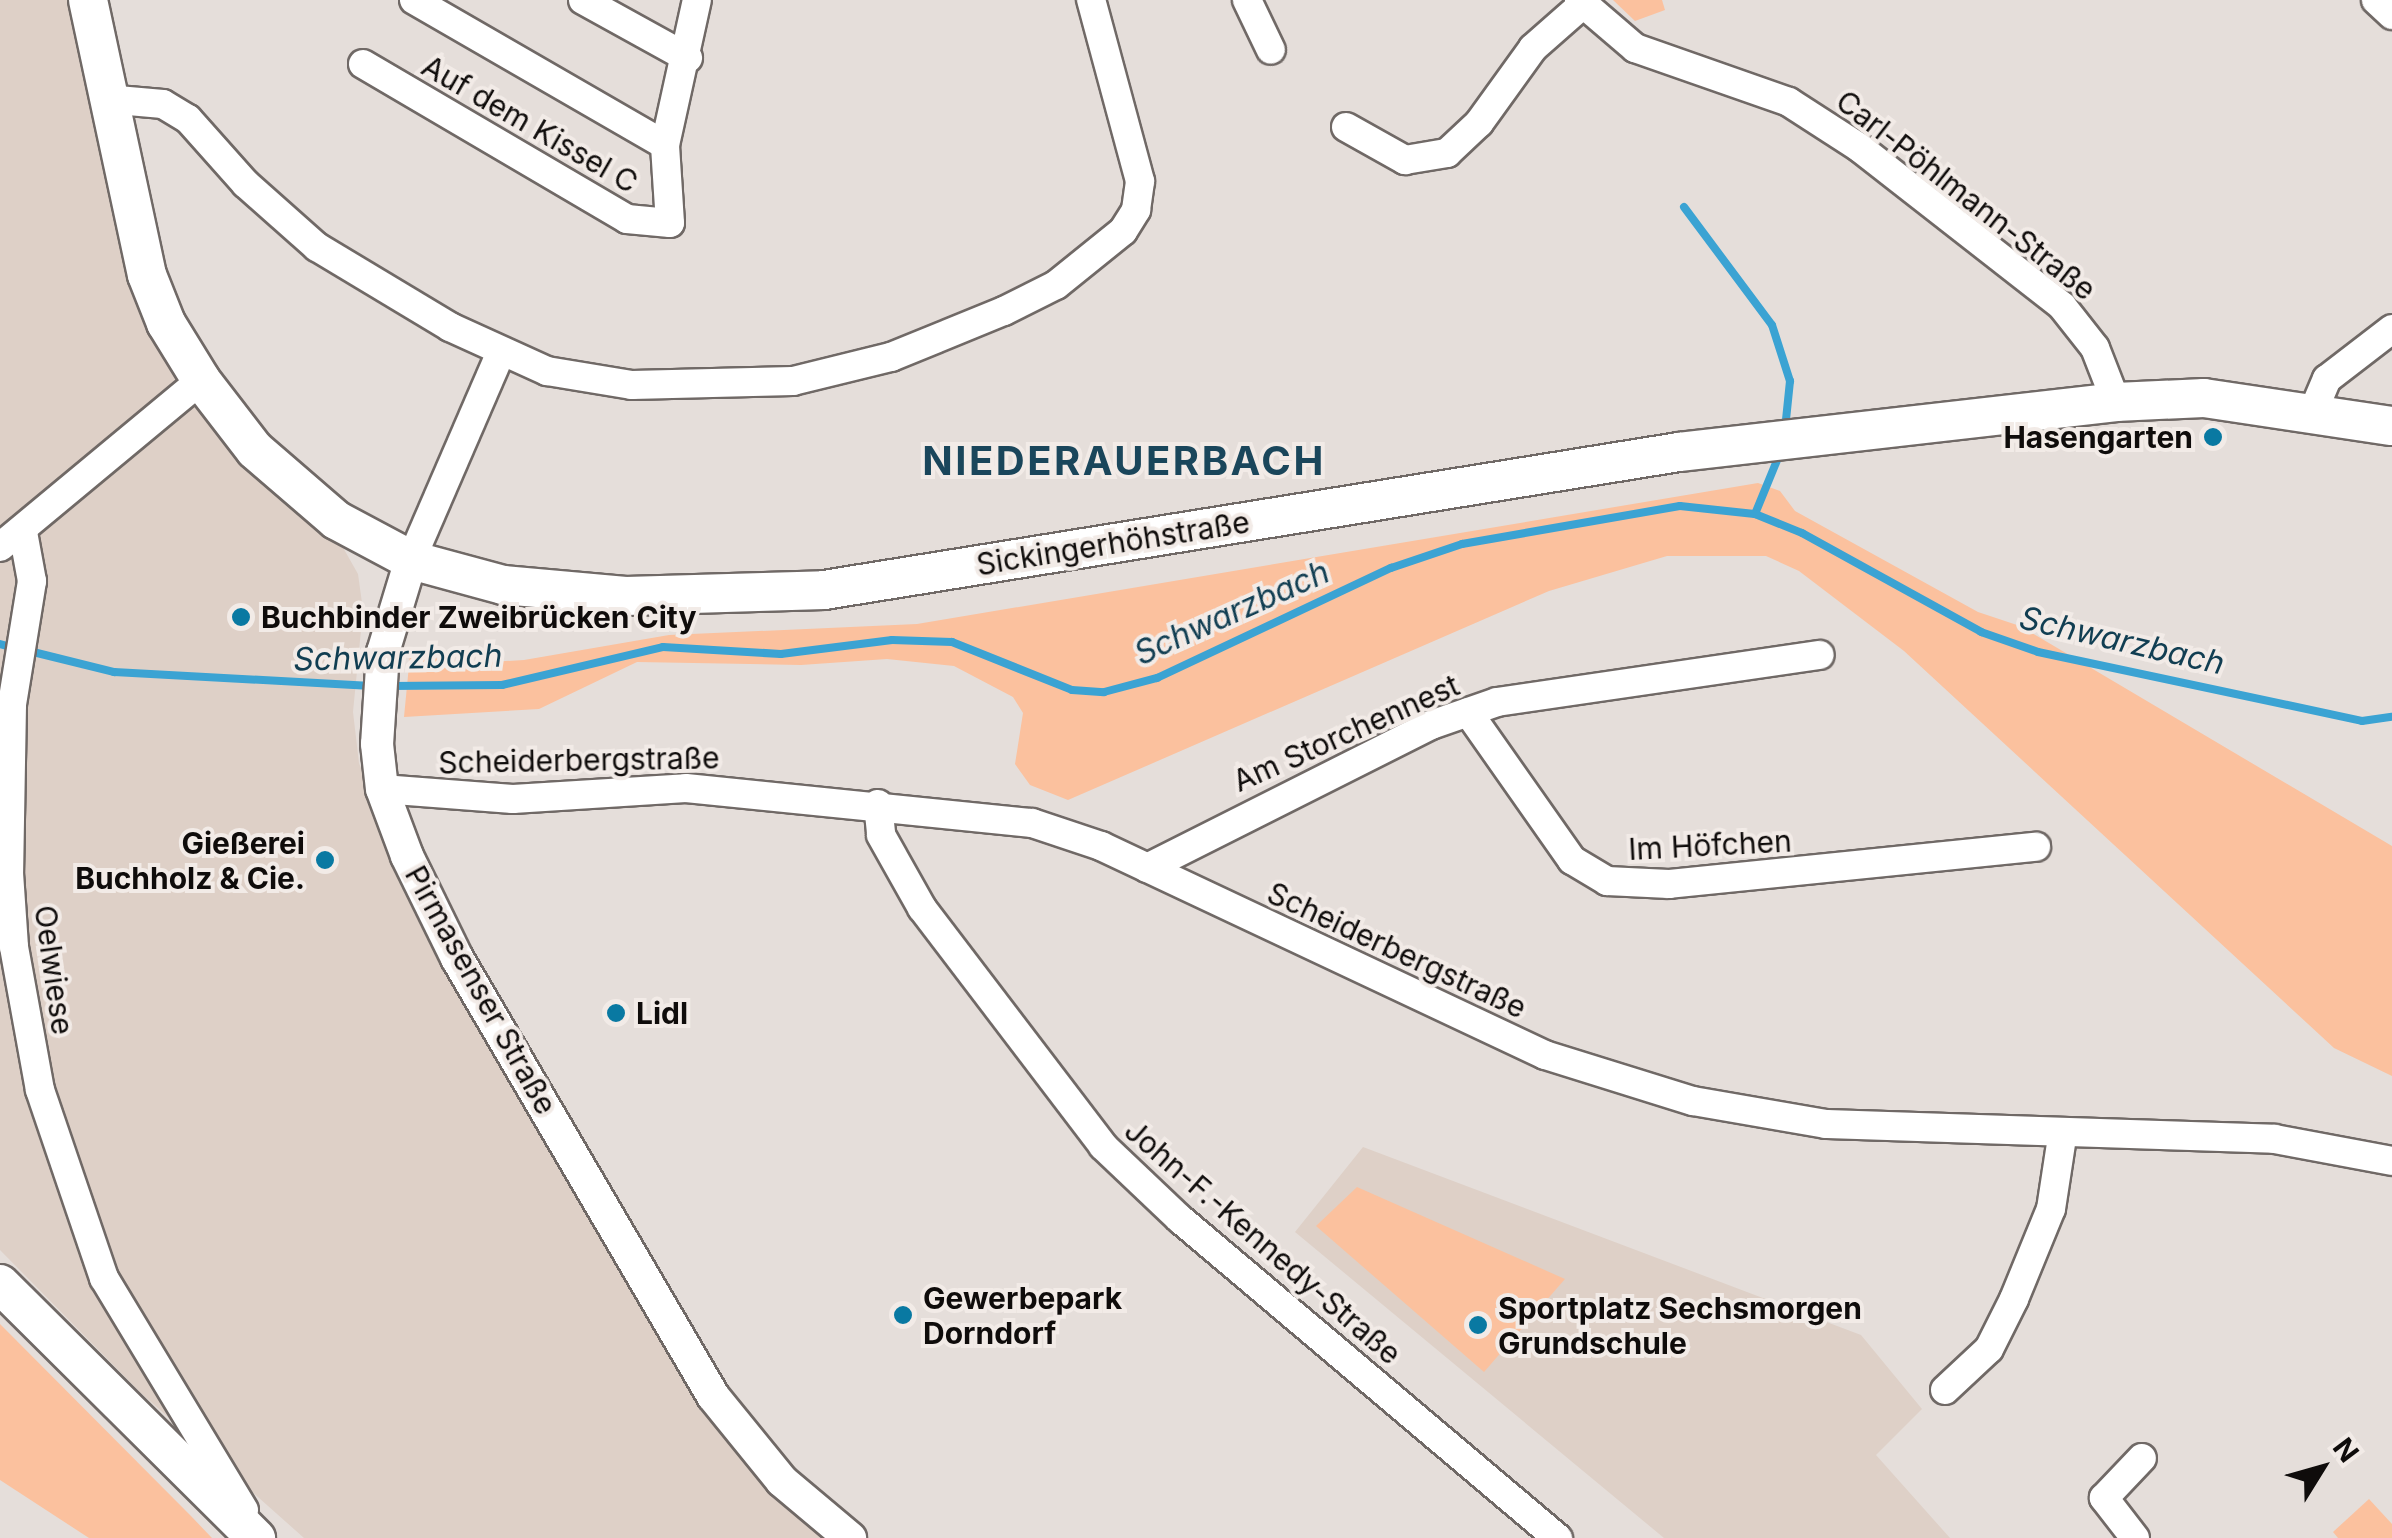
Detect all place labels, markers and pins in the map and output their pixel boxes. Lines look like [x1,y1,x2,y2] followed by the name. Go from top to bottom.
[2003,419,2193,455] place label: Hasengarten
[2202,426,2224,448] marker: Hasengarten
[261,599,697,635] place label: Buchbinder Zweibrücken City
[230,606,252,628] marker: Buchbinder Zweibrücken City
[75,825,305,896] place label: Gießerei Buchholz & Cie.
[314,849,336,871] marker: Gießerei Buchholz & Cie.
[636,995,688,1031] place label: Lidl
[605,1002,627,1024] marker: Lidl
[923,1280,1122,1350] place label: Gewerbepark Dorndorf
[1498,1290,1862,1360] place label: Sportplatz Sechsmorgen Grundschule
[892,1304,914,1326] marker: Gewerbepark Dorndorf
[1467,1314,1489,1336] marker: Sportplatz Sechsmorgen Grundschule

